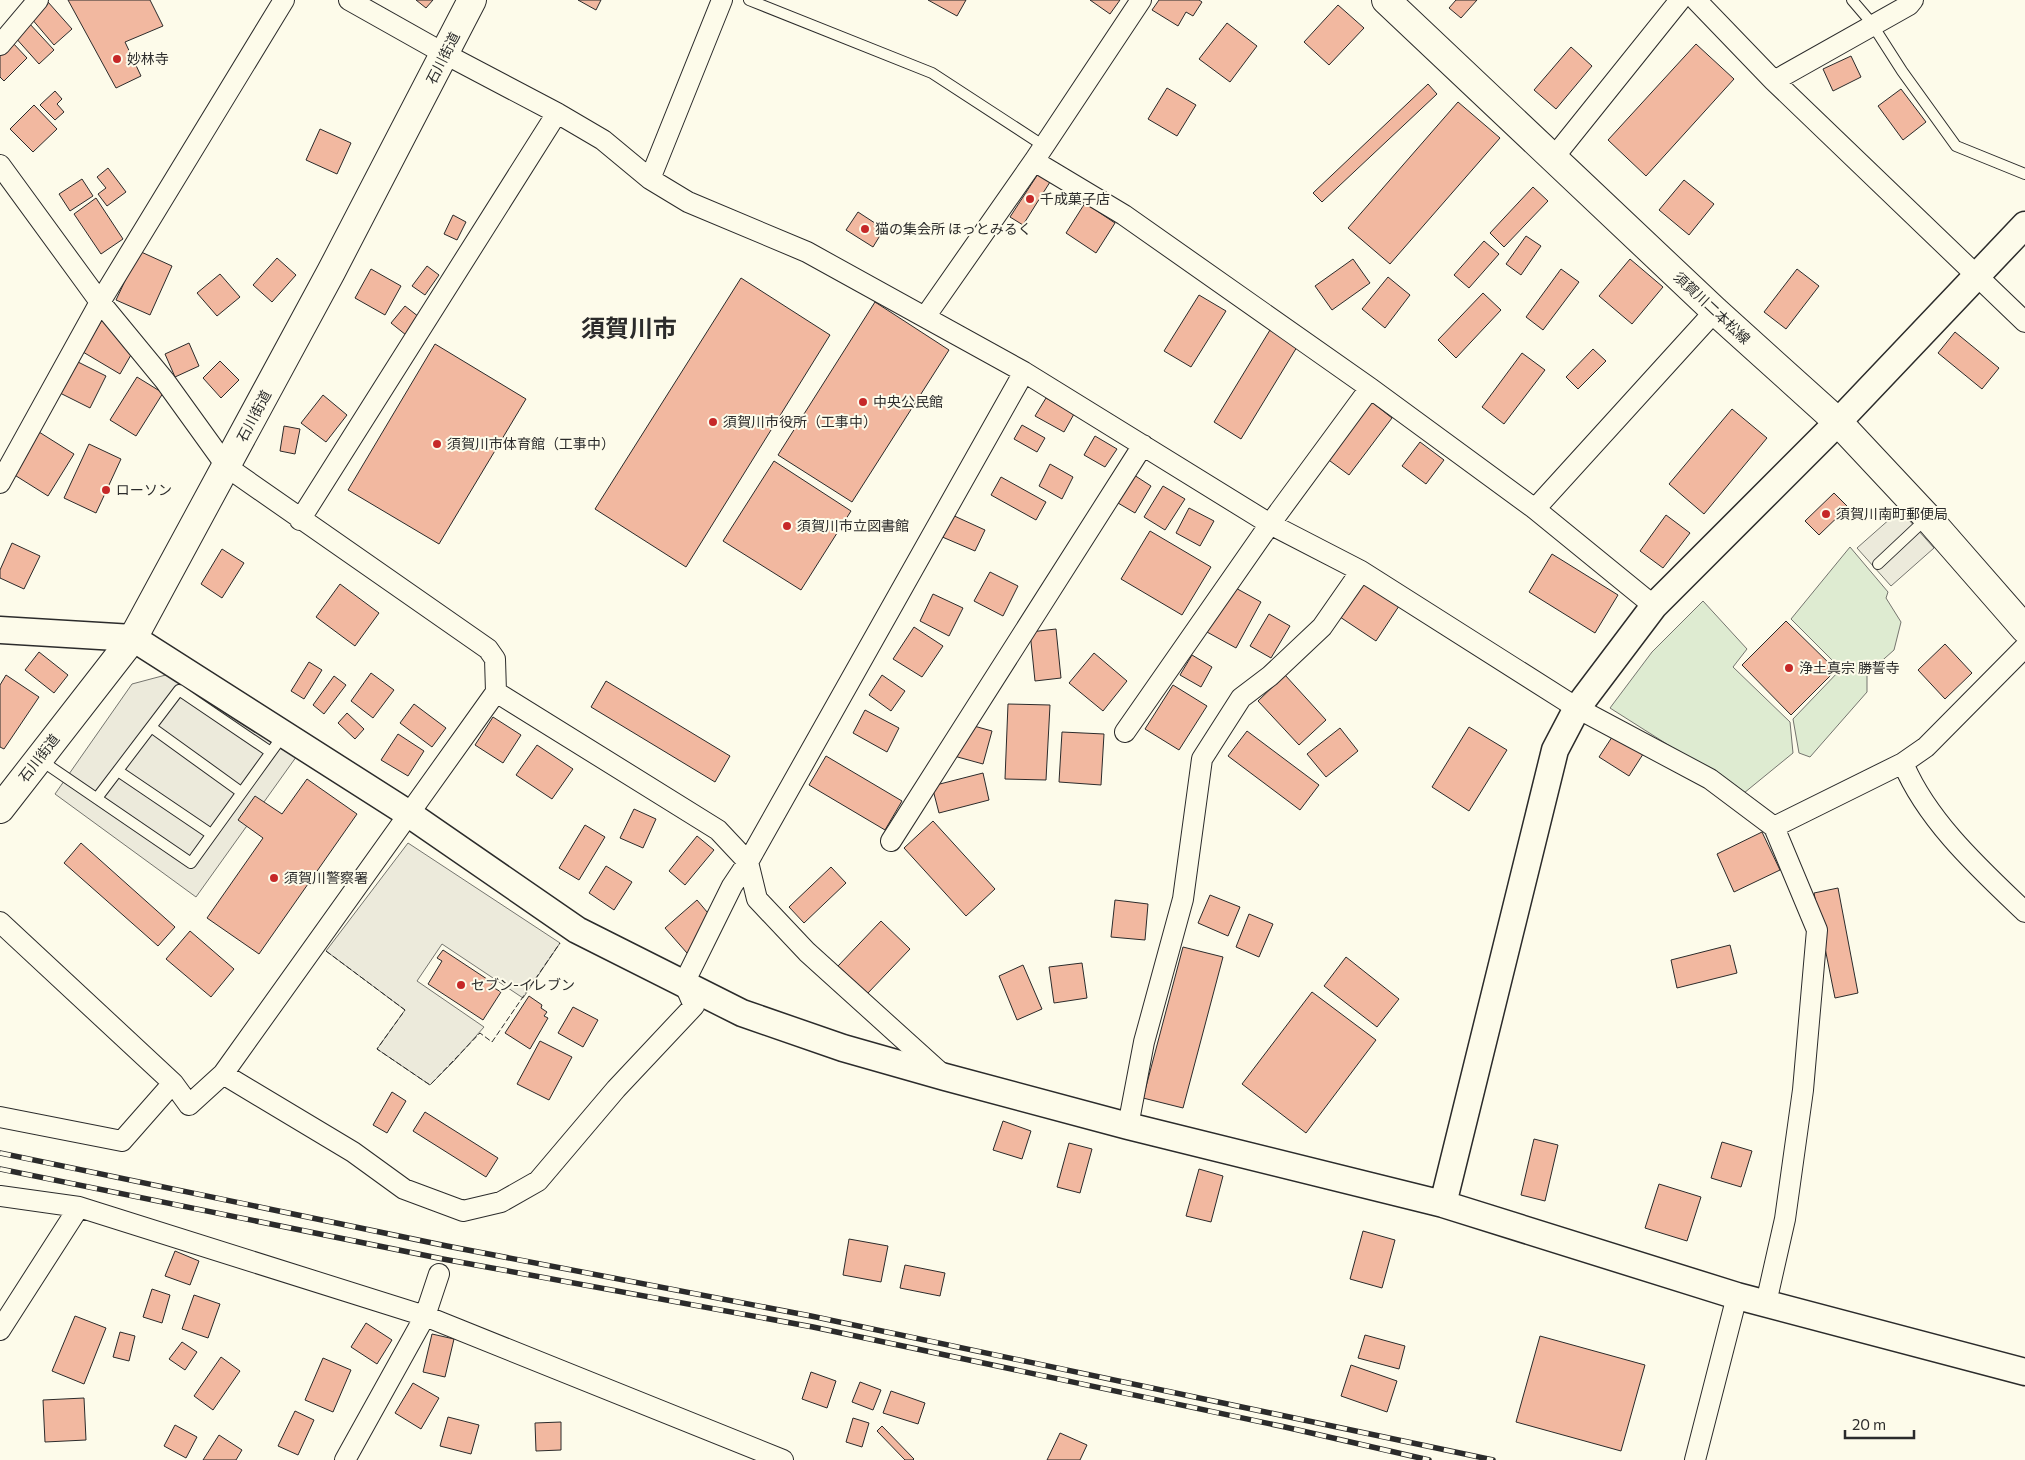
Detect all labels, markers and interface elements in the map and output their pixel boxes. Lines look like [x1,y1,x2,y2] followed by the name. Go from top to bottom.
[422,29,463,87] street label: 石川街道
[127,50,169,67] place label: 妙林寺
[111,53,123,65] marker: 妙林寺
[1040,190,1110,207] place label: 千成菓子店
[1024,193,1036,205] marker: 千成菓子店
[875,220,1032,237] place label: 猫の集会所 ほっとみるく
[859,223,871,235] marker: 猫の集会所 ほっとみるく
[1671,268,1754,347] street label: 須賀川二本松線
[581,313,677,342] district label: 須賀川市
[233,387,274,444] street label: 石川街道
[873,393,943,410] place label: 中央公民館
[857,396,869,408] marker: 中央公民館
[723,413,877,430] place label: 須賀川市役所（工事中）
[707,416,719,428] marker: 須賀川市役所（工事中）
[447,435,615,452] place label: 須賀川市体育館（工事中）
[431,438,443,450] marker: 須賀川市体育館（工事中）
[116,481,172,498] place label: ローソン
[100,484,112,496] marker: ローソン
[1836,505,1948,522] place label: 須賀川南町郵便局
[1820,508,1832,520] marker: 須賀川南町郵便局
[797,517,909,534] place label: 須賀川市立図書館
[781,520,793,532] marker: 須賀川市立図書館
[1799,659,1900,676] place label: 浄土真宗 勝誓寺
[1783,662,1795,674] marker: 浄土真宗 勝誓寺
[15,730,63,785] street label: 石川街道
[284,869,368,886] place label: 須賀川警察署
[268,872,280,884] marker: 須賀川警察署
[471,976,575,993] place label: セブン-イレブン
[455,979,467,991] marker: セブン-イレブン
[1845,1408,1914,1440] scale bar
[1852,1415,1886,1433] text: 20 m

